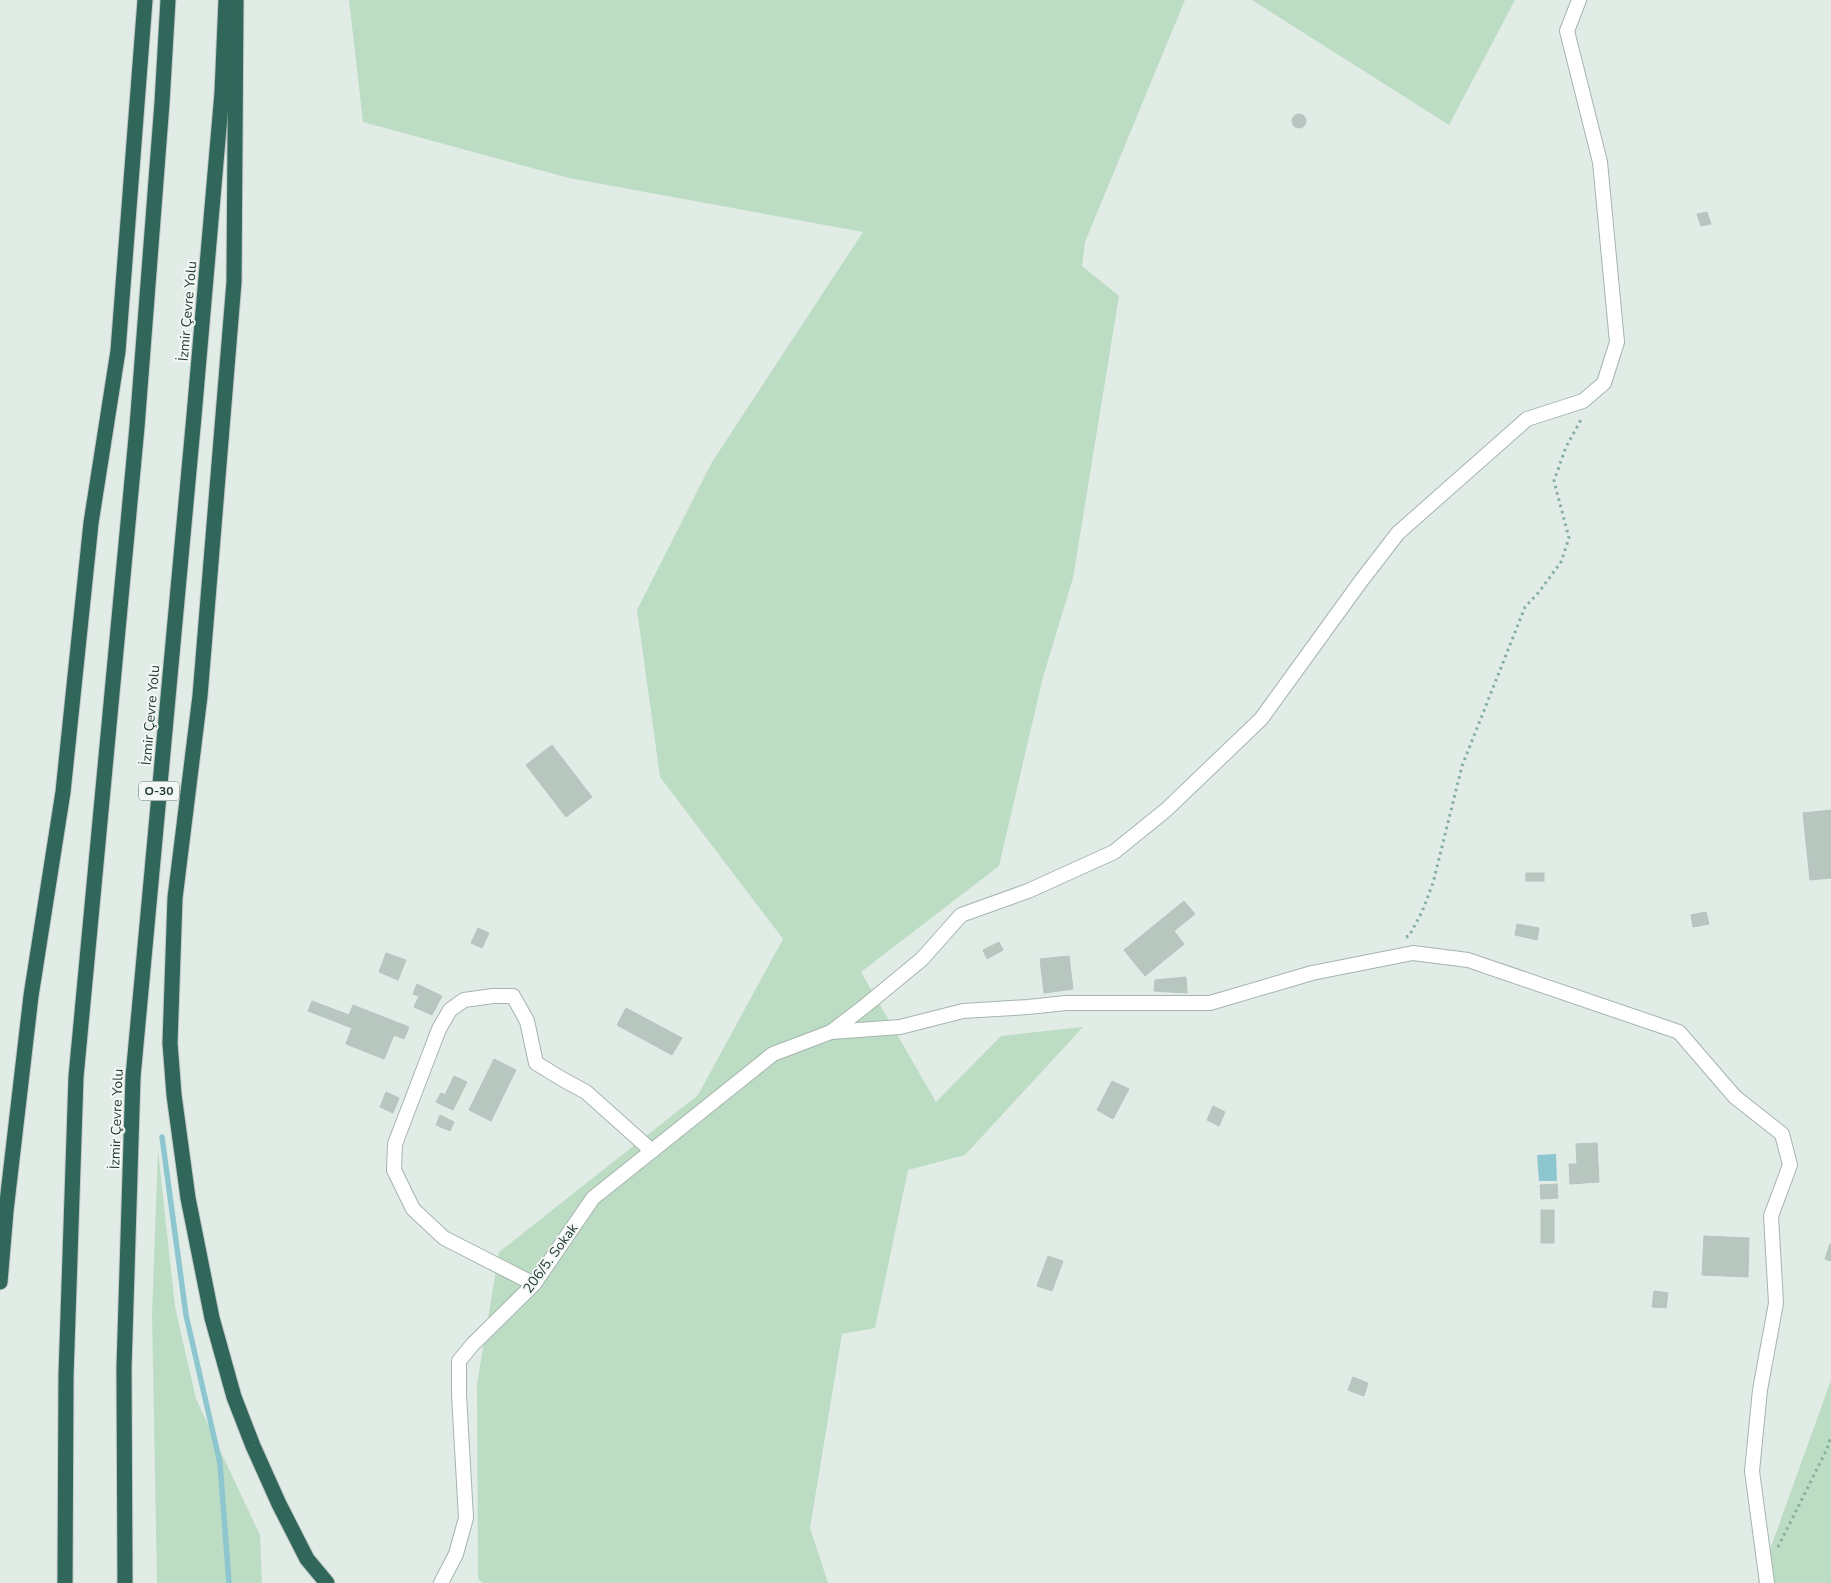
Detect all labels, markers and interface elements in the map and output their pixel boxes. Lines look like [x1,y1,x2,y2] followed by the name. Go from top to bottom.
[174,260,201,362] street label: İzmir Çevre Yolu
[137,664,164,766] street label: İzmir Çevre Yolu
[139,781,179,800] road number: O-30
[105,1069,128,1170] street label: İzmir Çevre Yolu
[519,1219,583,1297] street label: 206/5. Sokak

